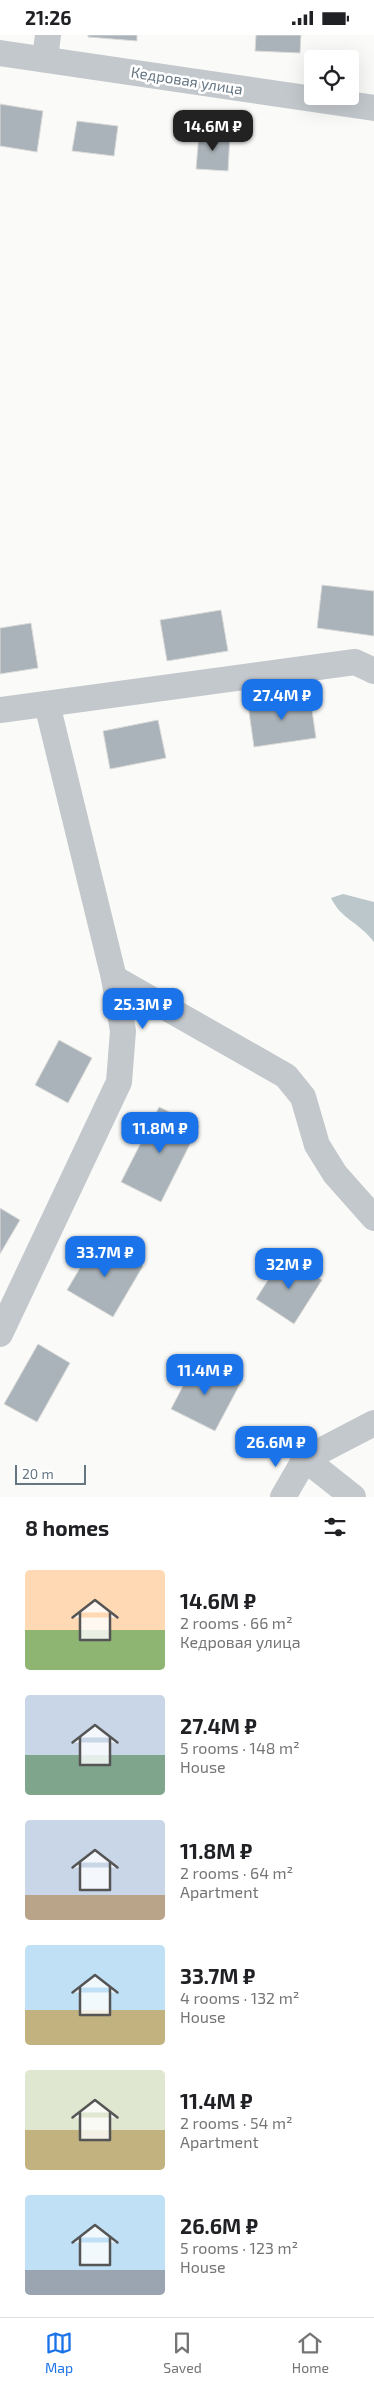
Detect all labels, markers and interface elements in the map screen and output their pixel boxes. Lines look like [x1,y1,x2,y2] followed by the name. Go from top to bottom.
[25,6,71,29] text: 21:26
[304,50,359,105] map controls
[304,50,359,105] button: locate
[130,62,244,99] street label: Кедровая улица
[167,109,259,152] pin: 14.6M ₽
[184,116,242,135] text: 14.6M ₽
[236,679,328,721] pin: 27.4M ₽
[253,685,311,704] text: 27.4M ₽
[97,987,189,1030] pin: 25.3M ₽
[114,994,172,1013] text: 25.3M ₽
[114,1111,206,1154] pin: 11.8M ₽
[132,1118,188,1137] text: 11.8M ₽
[59,1235,151,1278] pin: 33.7M ₽
[76,1242,134,1261] text: 33.7M ₽
[254,1247,324,1290] pin: 32M ₽
[266,1254,312,1273] text: 32M ₽
[159,1353,251,1396] pin: 11.4M ₽
[177,1360,233,1379] text: 11.4M ₽
[230,1425,322,1468] pin: 26.6M ₽
[246,1432,306,1451] text: 26.6M ₽
[15,1462,86,1485] scale bar
[22,1465,54,1482] text: 20 m
[321,1513,349,1541] icon: filters
[25,1515,109,1540] text: 8 homes
[180,1588,256,1613] text: 14.6M ₽
[65,1590,125,1650] icon: home
[180,1613,293,1632] text: 2 rooms · 66 m²
[180,1632,301,1651] text: Кедровая улица
[180,1713,257,1738] text: 27.4M ₽
[65,1715,125,1775] icon: home
[180,1738,300,1757] text: 5 rooms · 148 m²
[180,1757,226,1776] text: House
[180,1838,253,1863] text: 11.8M ₽
[65,1840,125,1900] icon: home
[180,1863,293,1882] text: 2 rooms · 64 m²
[180,1882,259,1901] text: Apartment
[180,1963,256,1988] text: 33.7M ₽
[65,1965,125,2025] icon: home
[180,1988,299,2007] text: 4 rooms · 132 m²
[180,2007,226,2026] text: House
[180,2088,253,2113] text: 11.4M ₽
[65,2090,125,2150] icon: home
[180,2113,293,2132] text: 2 rooms · 54 m²
[180,2132,259,2151] text: Apartment
[180,2213,258,2238] text: 26.6M ₽
[65,2215,125,2275] icon: home
[180,2238,298,2257] text: 5 rooms · 123 m²
[180,2257,226,2276] text: House
[45,2329,73,2376] tab: Map
[163,2329,202,2376] tab: Saved
[292,2329,329,2376] tab: Home

